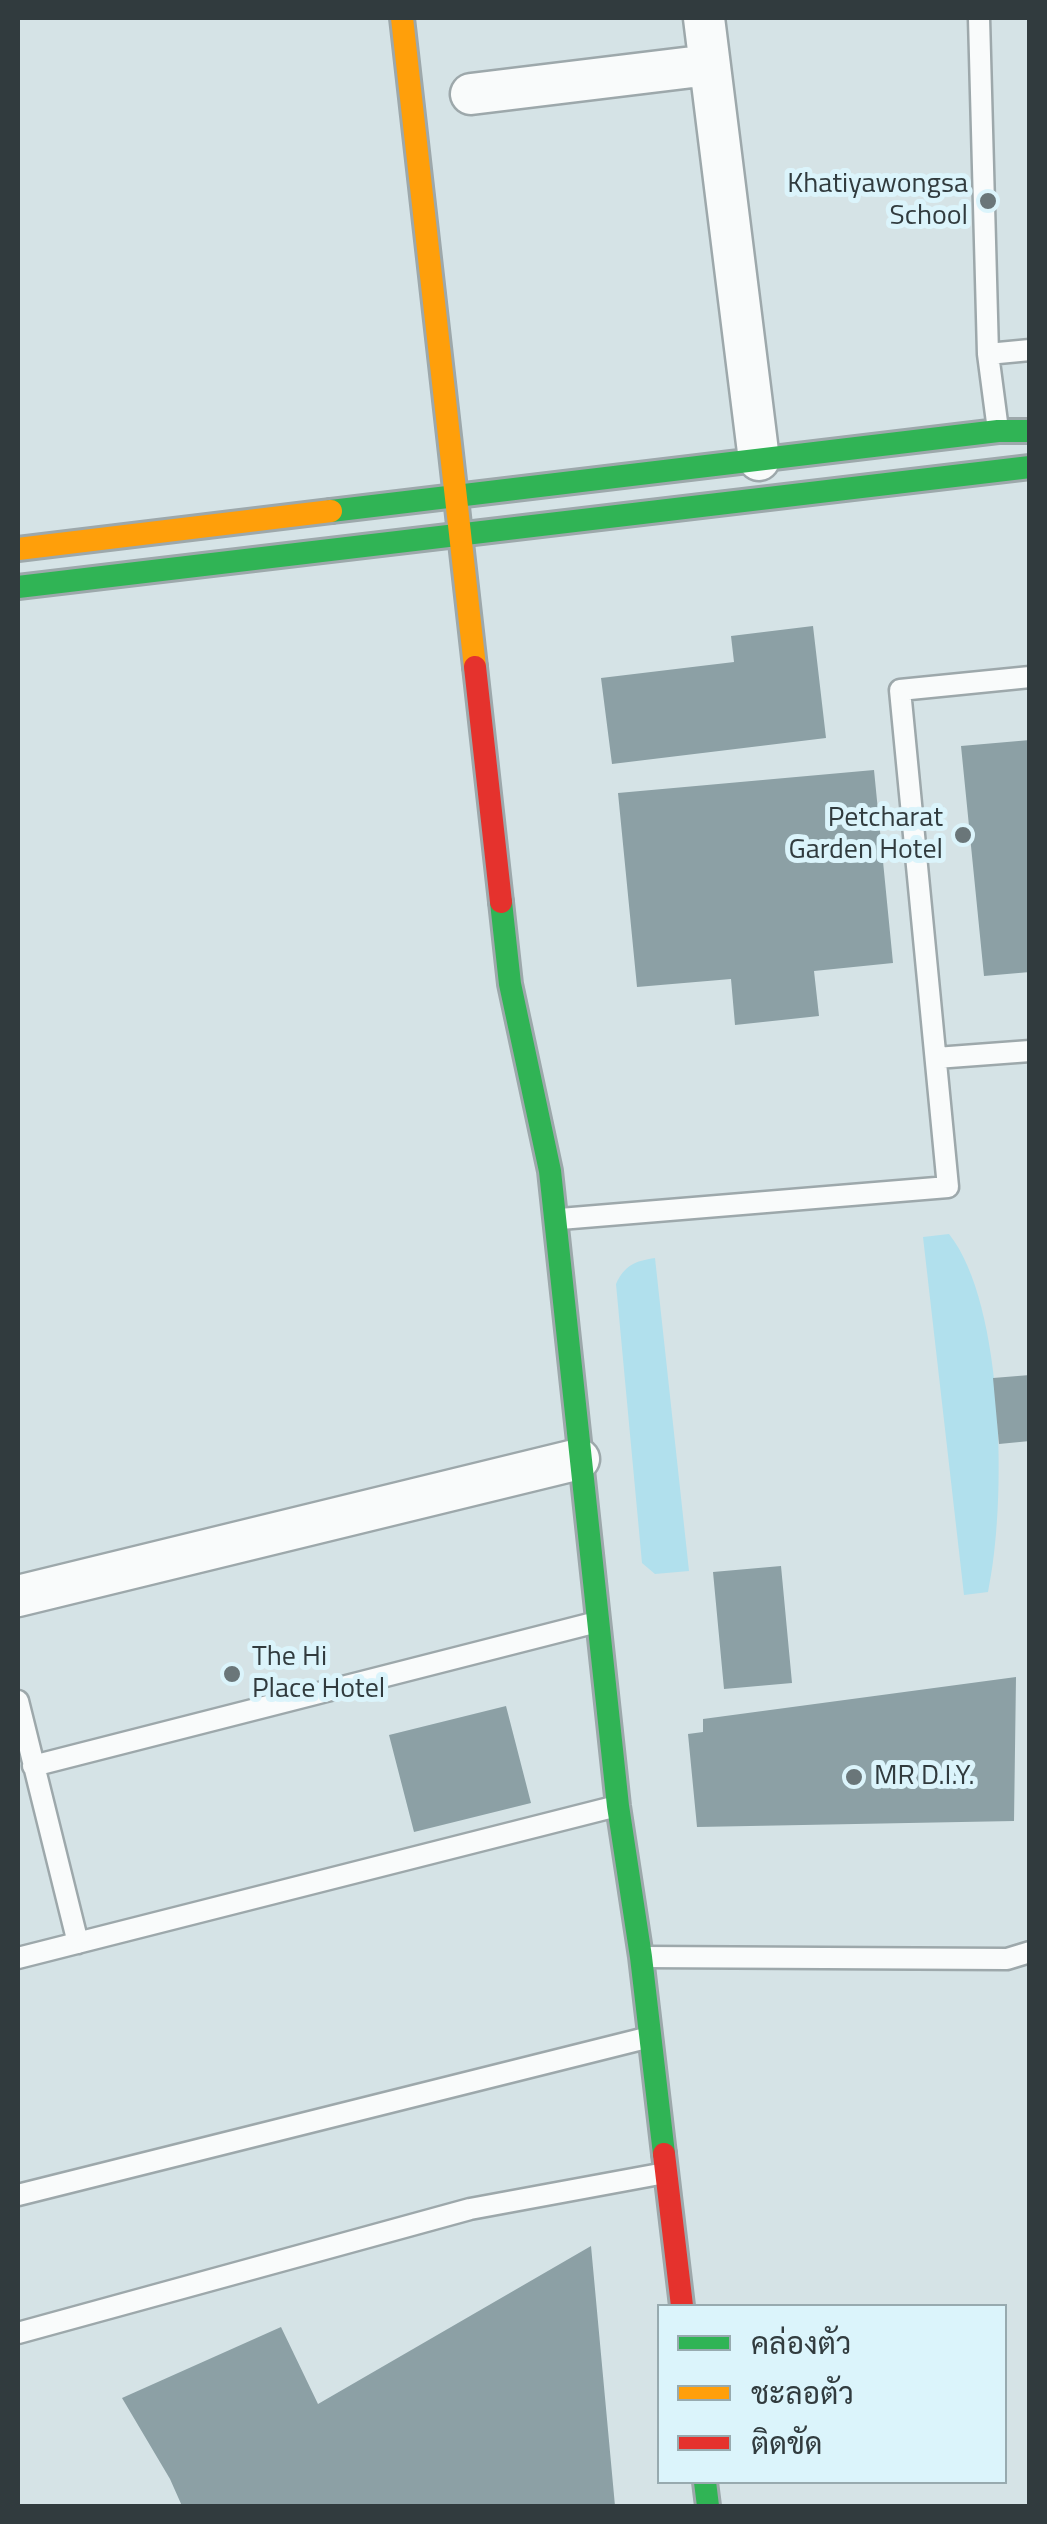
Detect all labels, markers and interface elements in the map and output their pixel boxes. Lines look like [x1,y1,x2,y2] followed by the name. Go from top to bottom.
[787,168,968,234] place label: Khatiyawongsa School
[977,190,999,212] marker: Khatiyawongsa School
[788,802,943,868] place label: Petcharat Garden Hotel
[952,824,974,846] marker: Petcharat Garden Hotel
[252,1641,385,1707] place label: The Hi Place Hotel
[221,1663,243,1685] marker: The Hi Place Hotel
[874,1760,975,1794] place label: MR D.I.Y.
[843,1766,865,1788] marker: MR D.I.Y.
[657,2304,1007,2484] legend
[751,2320,851,2366] text: คล่องตัว
[751,2370,854,2416] text: ชะลอตัว
[751,2420,823,2466] text: ติดขัด

